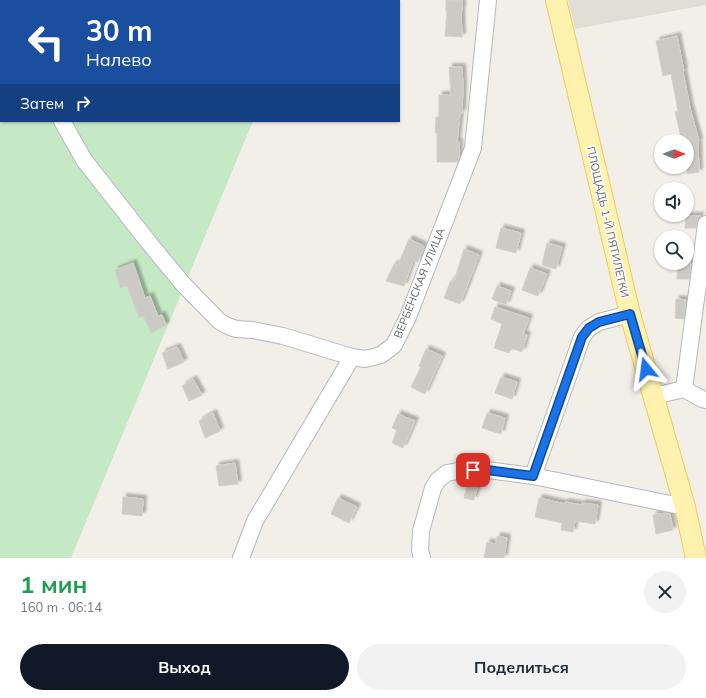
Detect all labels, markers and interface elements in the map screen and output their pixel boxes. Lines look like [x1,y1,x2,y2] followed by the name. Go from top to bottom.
[86,13,152,48] text: 30 m
[20,16,72,68] icon: left
[86,48,152,71] text: Налево
[72,92,94,114] icon: right
[20,94,64,113] text: Затем
[654,134,694,174] north arrow
[654,134,694,270] map controls
[584,145,632,299] street label: ПЛОЩАДЬ 1-Й ПЯТИЛЕТКИ
[654,182,694,222] button: sound
[391,226,447,340] street label: ВЕРБЕНСКАЯ УЛИЦА
[654,230,694,270] button: search
[625,348,667,390] position arrow
[456,453,490,487] pin
[462,459,484,481] icon: arrive
[20,569,87,599] text: 1 мин
[644,571,686,613] button: close
[20,599,102,615] text: 160 m · 06:14
[20,644,349,690] button: Выход
[357,644,686,690] button: Поделиться

